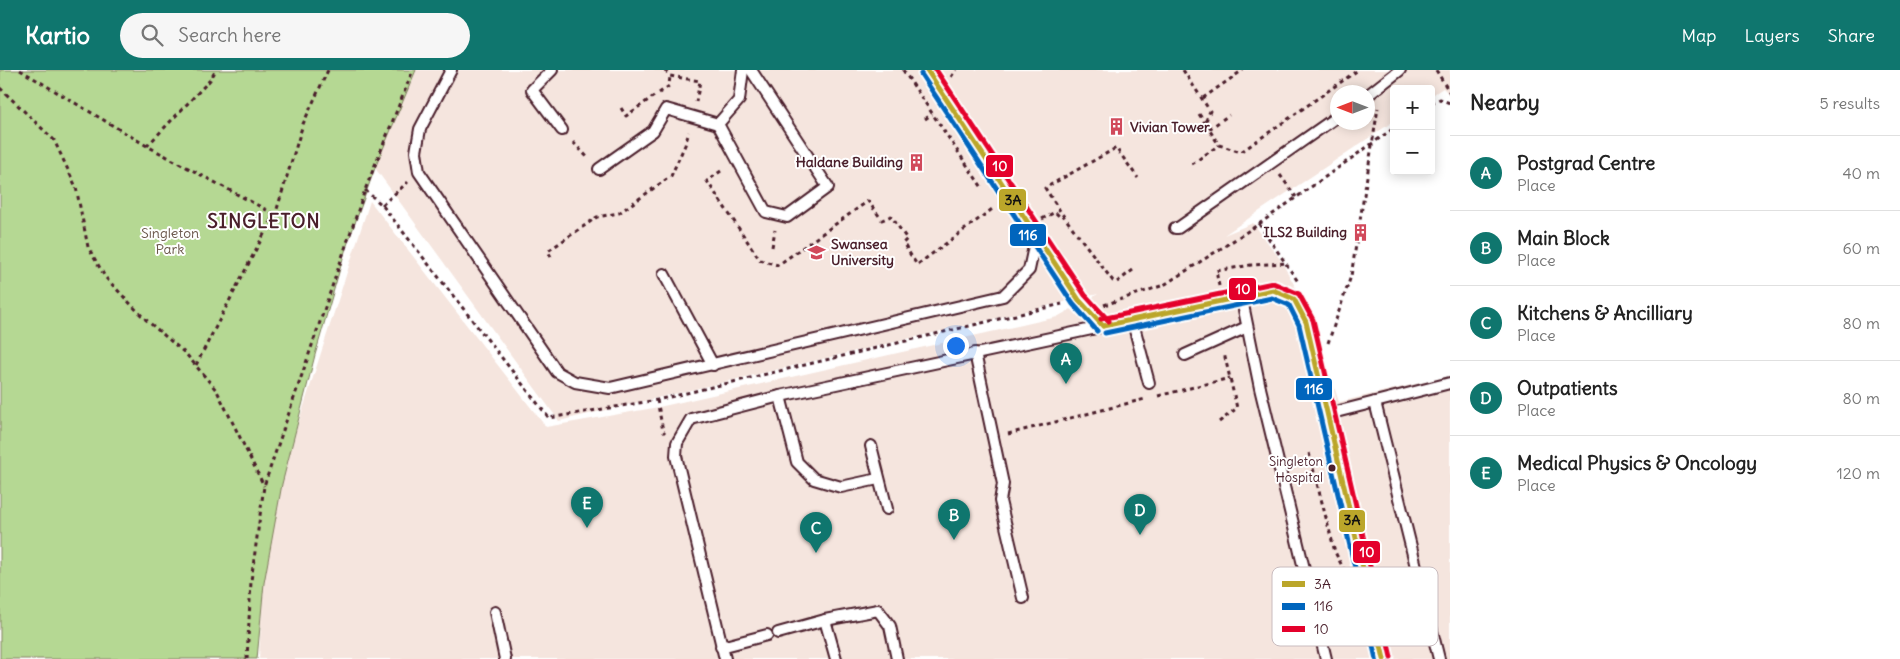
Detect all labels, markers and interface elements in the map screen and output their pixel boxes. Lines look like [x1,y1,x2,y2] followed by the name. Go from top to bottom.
[120,13,470,58] search box
[25,20,90,50] text: Kartio
[138,21,166,49] icon: search
[178,23,281,47] text: Search here
[1681,24,1716,47] text: Map
[1744,24,1800,47] text: Layers
[1828,24,1875,47] text: Share
[1330,85,1375,130] north arrow
[1390,85,1435,175] map controls
[1390,85,1435,130] button: +
[1470,89,1540,116] text: Nearby
[1819,93,1880,113] text: 5 results
[1106,117,1126,137] building icon: Vivian Tower
[1130,118,1210,136] place label: Vivian Tower
[1390,130,1435,175] button: −
[1517,151,1655,175] text: Postgrad Centre
[907,152,927,172] building icon: Haldane Building
[796,153,903,171] place label: Haldane Building
[985,154,1014,178] line badge: 10
[993,157,1007,175] text: 10
[1481,163,1491,183] text: A
[1842,163,1880,183] text: 40 m
[1517,175,1556,195] text: Place
[998,188,1027,212] line badge: 3A
[1005,191,1021,209] text: 3A
[207,209,321,233] district label: SINGLETON
[1351,222,1371,242] building icon: ILS2 Building
[1009,223,1047,247] line badge: 116
[1264,223,1347,241] place label: ILS2 Building
[141,224,199,258] park label: Singleton Park
[1018,226,1038,244] text: 116
[1517,226,1610,250] text: Main Block
[831,235,894,269] place label: Swansea University
[1481,238,1491,258] text: B
[1842,238,1880,258] text: 60 m
[807,242,827,262] school or university icon: Swansea University
[1517,250,1556,270] text: Place
[1228,277,1257,301] line badge: 10
[1236,280,1250,298] text: 10
[1517,301,1693,325] text: Kitchens & Ancilliary
[1481,313,1491,333] text: C
[1842,313,1880,333] text: 80 m
[1517,325,1556,345] text: Place
[943,333,969,359] your location
[1050,343,1082,384] pin: A
[1517,376,1618,400] text: Outpatients
[1295,377,1333,401] line badge: 116
[1304,380,1324,398] text: 116
[1480,388,1492,408] text: D
[1842,388,1880,408] text: 80 m
[1517,400,1556,420] text: Place
[1517,451,1757,475] text: Medical Physics & Oncology
[1269,453,1323,486] place label: Singleton Hospital
[1327,463,1337,473] marker: Singleton Hospital
[1481,463,1491,483] text: E
[1837,463,1880,483] text: 120 m
[1517,475,1556,495] text: Place
[571,487,603,528] pin: E
[1124,494,1156,535] pin: D
[938,499,970,540] pin: B
[1338,509,1366,533] line badge: 3A
[1344,511,1360,529] text: 3A
[800,512,832,553] pin: C
[1352,540,1381,564] line badge: 10
[1360,543,1374,561] text: 10
[1272,567,1438,646] legend
[1314,575,1331,593] text: 3A
[1314,597,1333,615] text: 116
[1314,620,1329,638] text: 10

